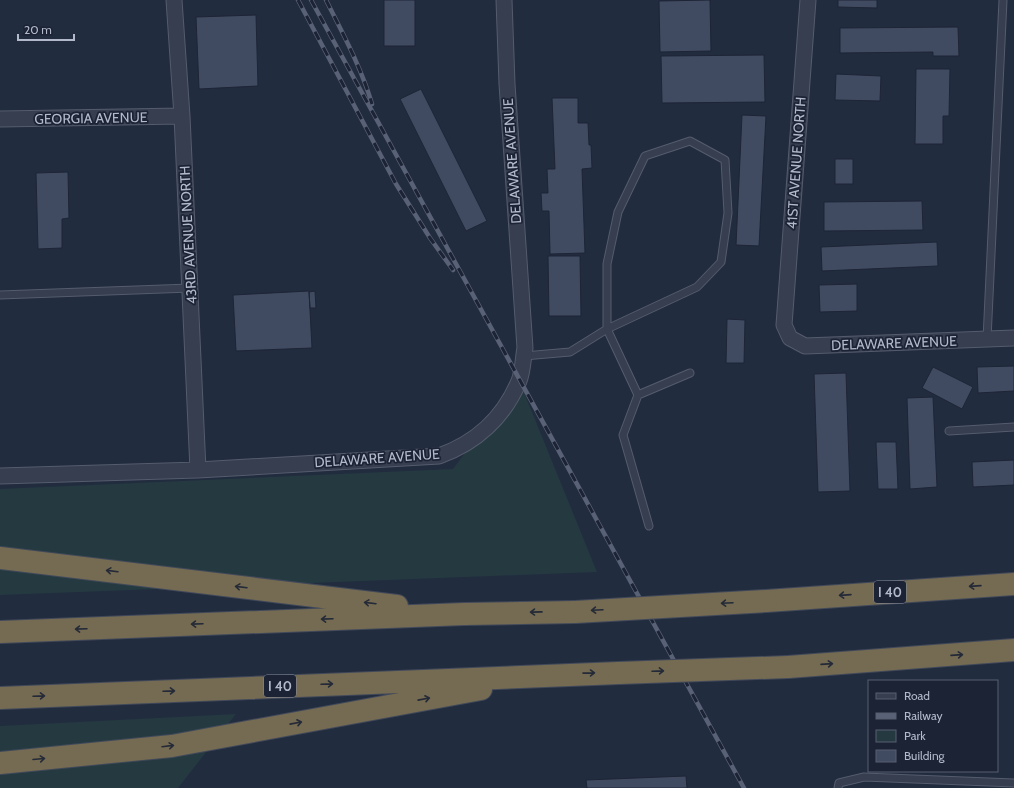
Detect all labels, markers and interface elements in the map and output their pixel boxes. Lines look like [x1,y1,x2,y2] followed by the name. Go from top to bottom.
[18,16,74,42] scale bar
[24,22,52,37] text: 20 m
[782,96,810,230] street label: 41ST AVENUE NORTH
[499,97,525,224] street label: DELAWARE AVENUE
[34,108,148,128] street label: GEORGIA AVENUE
[175,165,201,305] street label: 43RD AVENUE NORTH
[831,332,957,354] street label: DELAWARE AVENUE
[314,445,441,471] street label: DELAWARE AVENUE
[106,567,119,575] one-way arrow
[874,581,906,603] road number: I 40
[235,583,248,591] one-way arrow
[969,583,982,590] one-way arrow
[839,592,852,599] one-way arrow
[364,599,377,606] one-way arrow
[721,599,734,607] one-way arrow
[591,607,604,614] one-way arrow
[530,609,543,616] one-way arrow
[321,616,334,623] one-way arrow
[191,621,204,628] one-way arrow
[75,625,88,633] one-way arrow
[950,651,963,658] one-way arrow
[820,661,833,668] one-way arrow
[651,668,664,675] one-way arrow
[582,670,595,677] one-way arrow
[264,675,296,697] road number: I 40
[320,680,333,688] one-way arrow
[868,680,998,772] legend
[162,687,175,695] one-way arrow
[904,688,930,703] text: Road
[32,693,45,700] one-way arrow
[417,695,430,703] one-way arrow
[904,708,942,723] text: Railway
[289,719,302,727] one-way arrow
[904,728,926,743] text: Park
[161,743,174,750] one-way arrow
[904,748,946,763] text: Building
[32,755,45,763] one-way arrow

